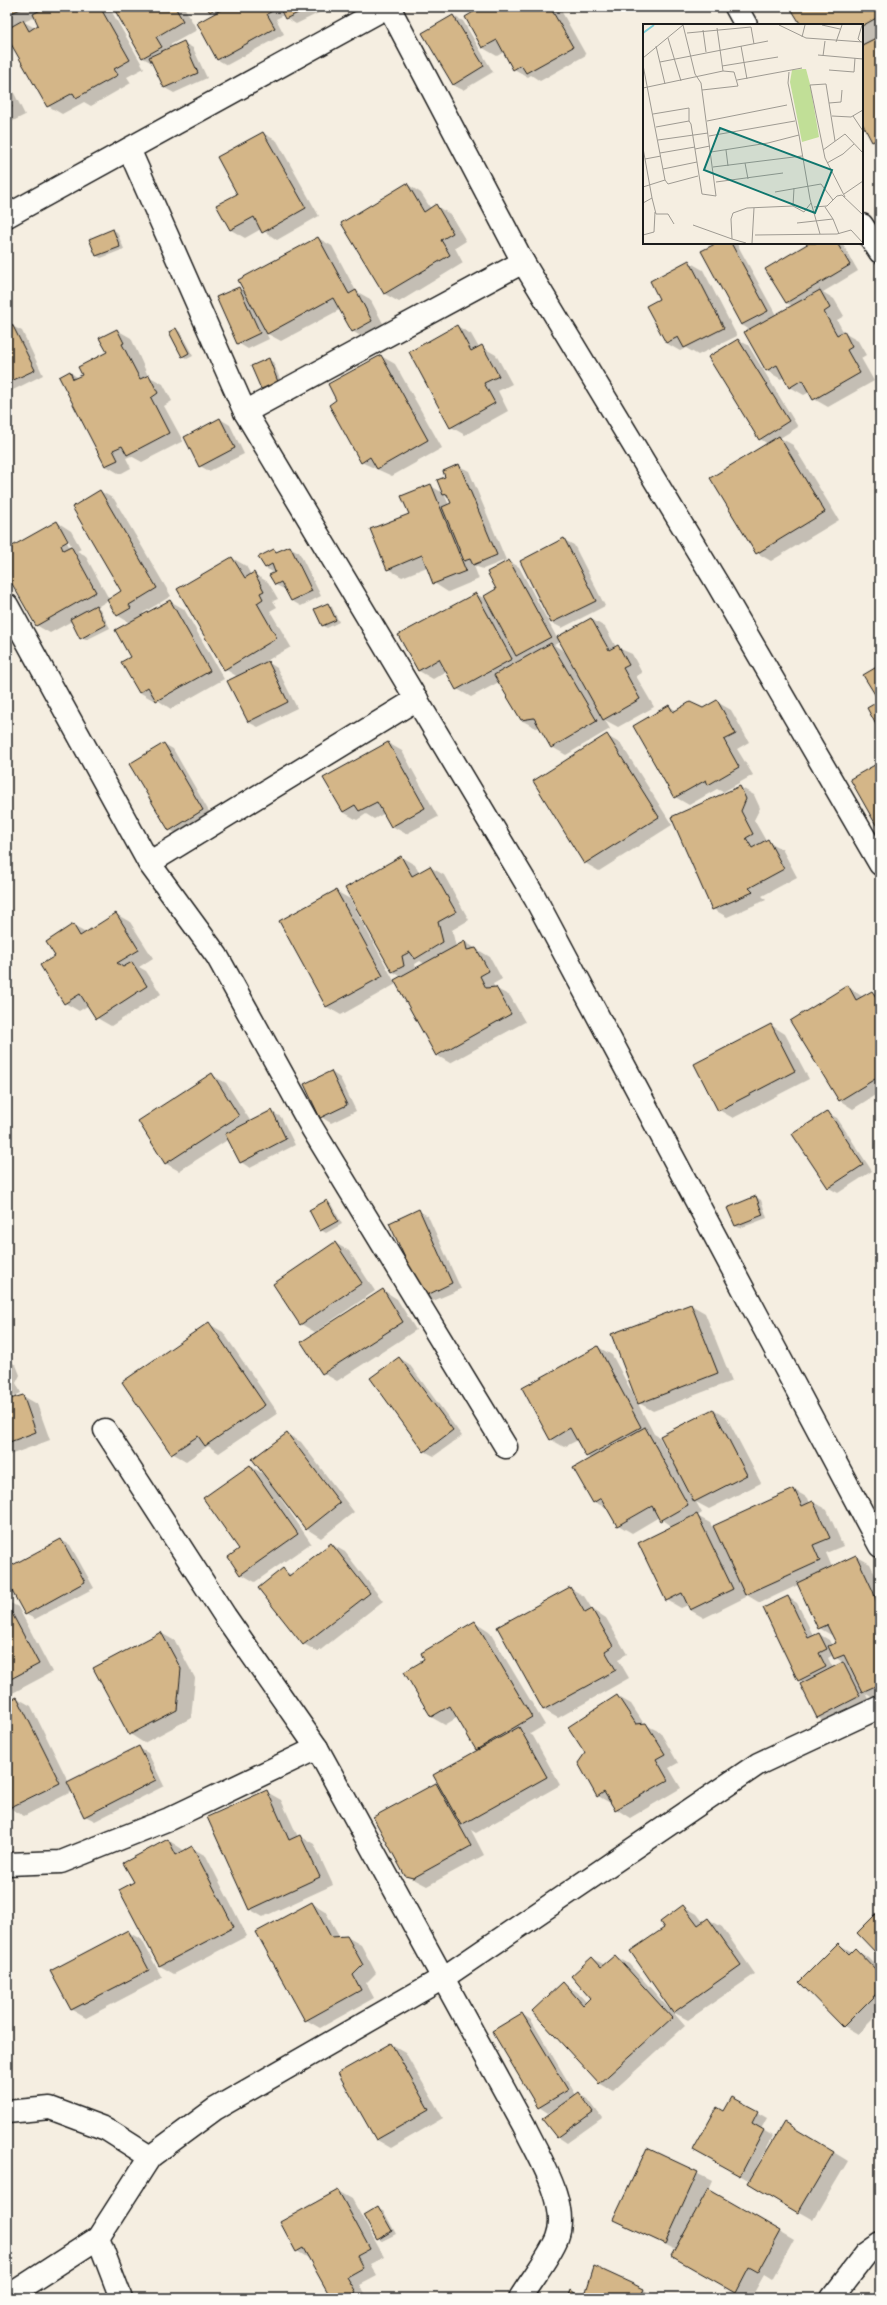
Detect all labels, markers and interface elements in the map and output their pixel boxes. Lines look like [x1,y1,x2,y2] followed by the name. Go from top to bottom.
[643,24,863,244] inset map

